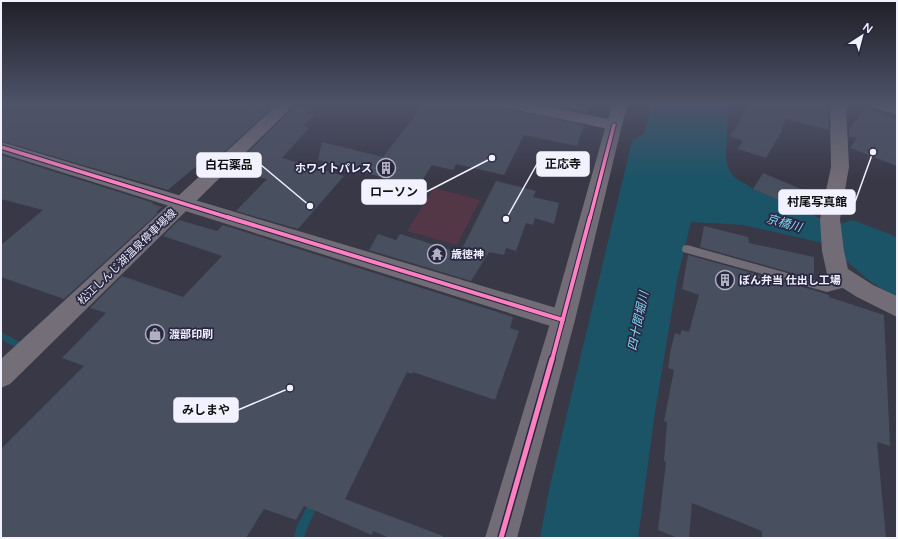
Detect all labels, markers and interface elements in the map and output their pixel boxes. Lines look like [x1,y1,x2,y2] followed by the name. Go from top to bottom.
[842,16,882,56] north arrow
[860,20,875,36] text: N
[537,152,589,176] callout: 正応寺
[197,153,261,177] callout: 白石薬品
[375,157,397,179] building icon: ホワイトパレス
[545,157,581,171] text: 正応寺
[205,158,253,172] text: 白石薬品
[295,162,372,175] place label: ホワイトパレス
[362,180,426,204] callout: ローソン
[370,185,418,199] text: ローソン
[779,190,855,214] callout: 村尾写真館
[787,195,847,209] text: 村尾写真館
[75,206,179,308] street label: 松江しんじ湖温泉停車場線
[765,211,805,235] water label: 京橋川
[426,243,448,265] temple icon: 歳徳神
[451,248,484,261] place label: 歳徳神
[714,269,736,291] building icon: ぼん弁当 仕出し工場
[739,274,841,287] place label: ぼん弁当 仕出し工場
[625,288,651,352] water label: 四十間堀川
[144,323,166,345] shop icon: 渡部印刷
[169,328,213,341] place label: 渡部印刷
[174,398,238,422] callout: みしまや
[182,403,230,417] text: みしまや

